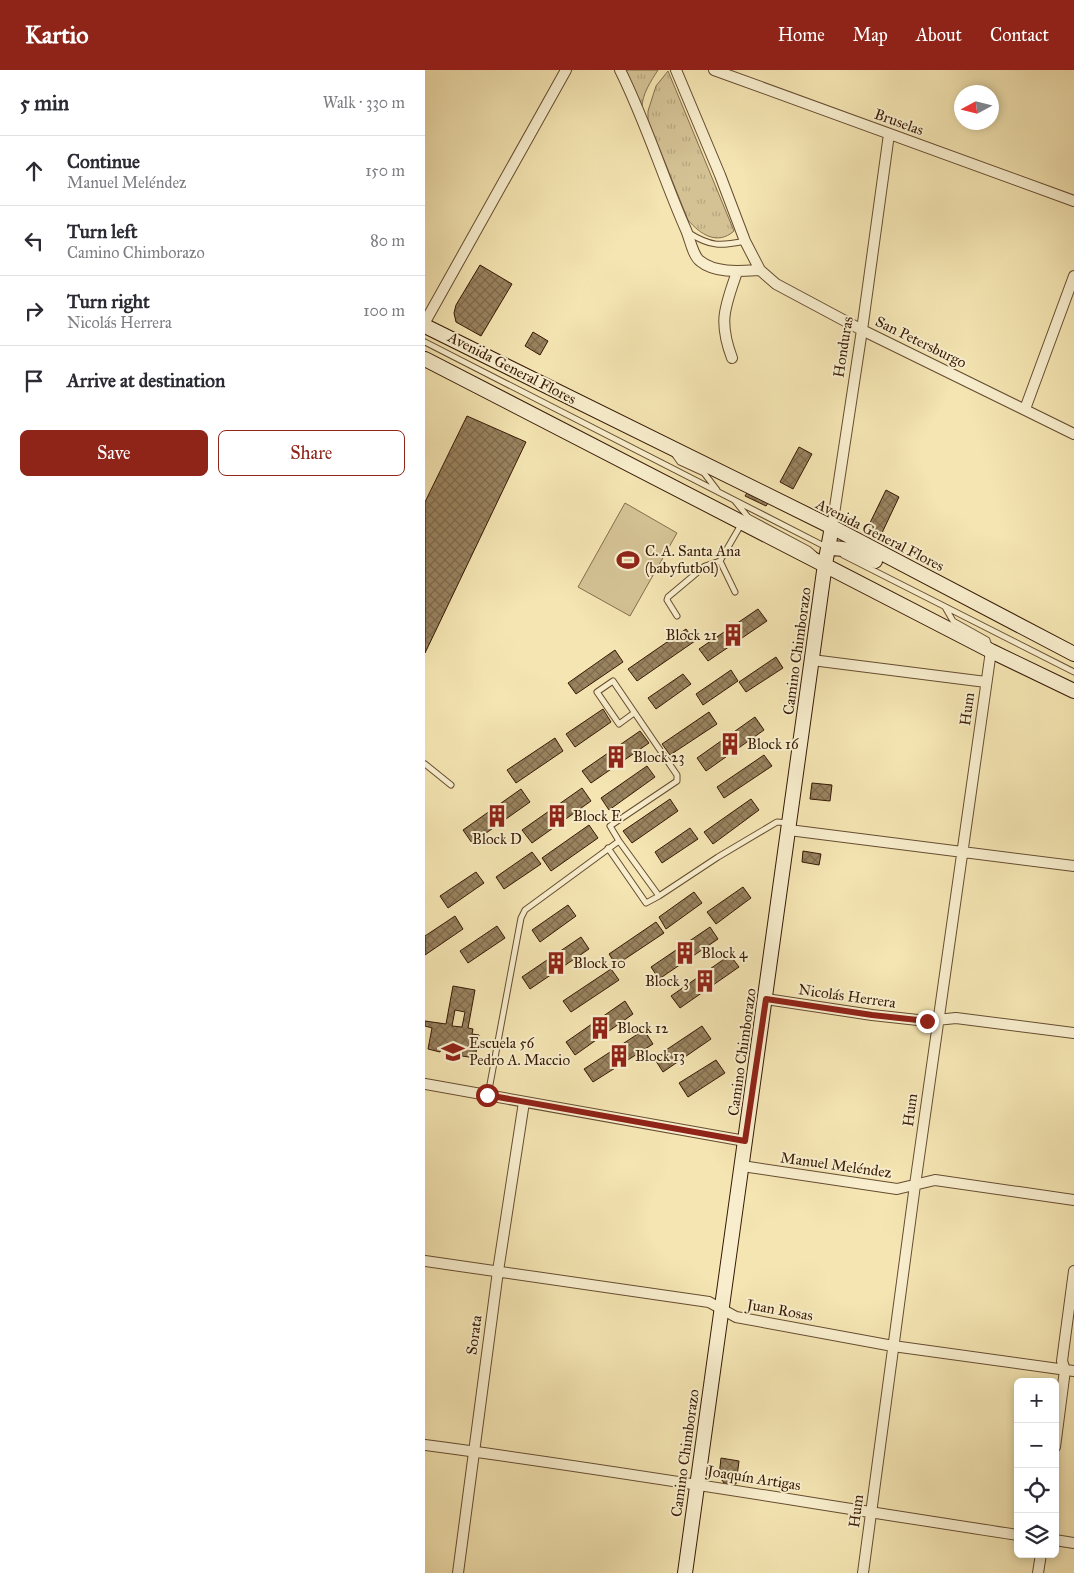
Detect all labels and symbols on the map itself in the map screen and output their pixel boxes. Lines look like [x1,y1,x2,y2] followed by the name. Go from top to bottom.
[954,85,999,130] north arrow
[872,105,926,139] street label: Bruselas
[873,312,970,372] street label: San Petersburgo
[829,315,857,379] street label: Honduras
[444,327,579,408] street label: Avenida General Flores
[812,494,947,575] street label: Avenida General Flores
[645,542,741,578] place label: C. A. Santa Ana (babyfutbol)
[615,547,641,573] sports icon: C. A. Santa Ana (babyfutbol)
[779,586,815,716] street label: Camino Chimborazo
[720,622,746,648] building icon: Block 21
[666,626,717,644] place label: Block 21
[956,691,978,727] street label: Hum
[717,731,743,757] building icon: Block 16
[747,735,800,753] place label: Block 16
[603,744,629,770] building icon: Block 23
[633,748,685,766] place label: Block 23
[484,803,510,829] building icon: Block D
[544,803,570,829] building icon: Block E
[573,807,622,825] place label: Block E
[472,830,522,848] place label: Block D
[672,940,698,966] building icon: Block 4
[701,944,748,962] place label: Block 4
[543,950,569,976] building icon: Block 10
[573,954,626,972] place label: Block 10
[692,968,718,994] building icon: Block 3
[645,972,689,990] place label: Block 3
[797,980,898,1012] street label: Nicolás Herrera
[724,987,760,1117] street label: Camino Chimborazo
[916,1010,939,1033] route end
[587,1015,613,1041] building icon: Block 12
[617,1019,669,1037] place label: Block 12
[469,1034,570,1069] place label: Escuela 56 Pedro A. Maccio
[440,1039,466,1065] school or university icon: Escuela 56 Pedro A. Maccio
[606,1043,632,1069] building icon: Block 13
[635,1047,685,1065] place label: Block 13
[476,1084,499,1107] route start
[899,1092,921,1128] street label: Hum
[779,1148,893,1182] street label: Manuel Meléndez
[743,1295,814,1326] street label: Juan Rosas
[462,1313,486,1356] street label: Sorata
[667,1388,703,1518] street label: Camino Chimborazo
[704,1461,802,1495] street label: Joaquín Artigas
[845,1493,867,1529] street label: Hum

